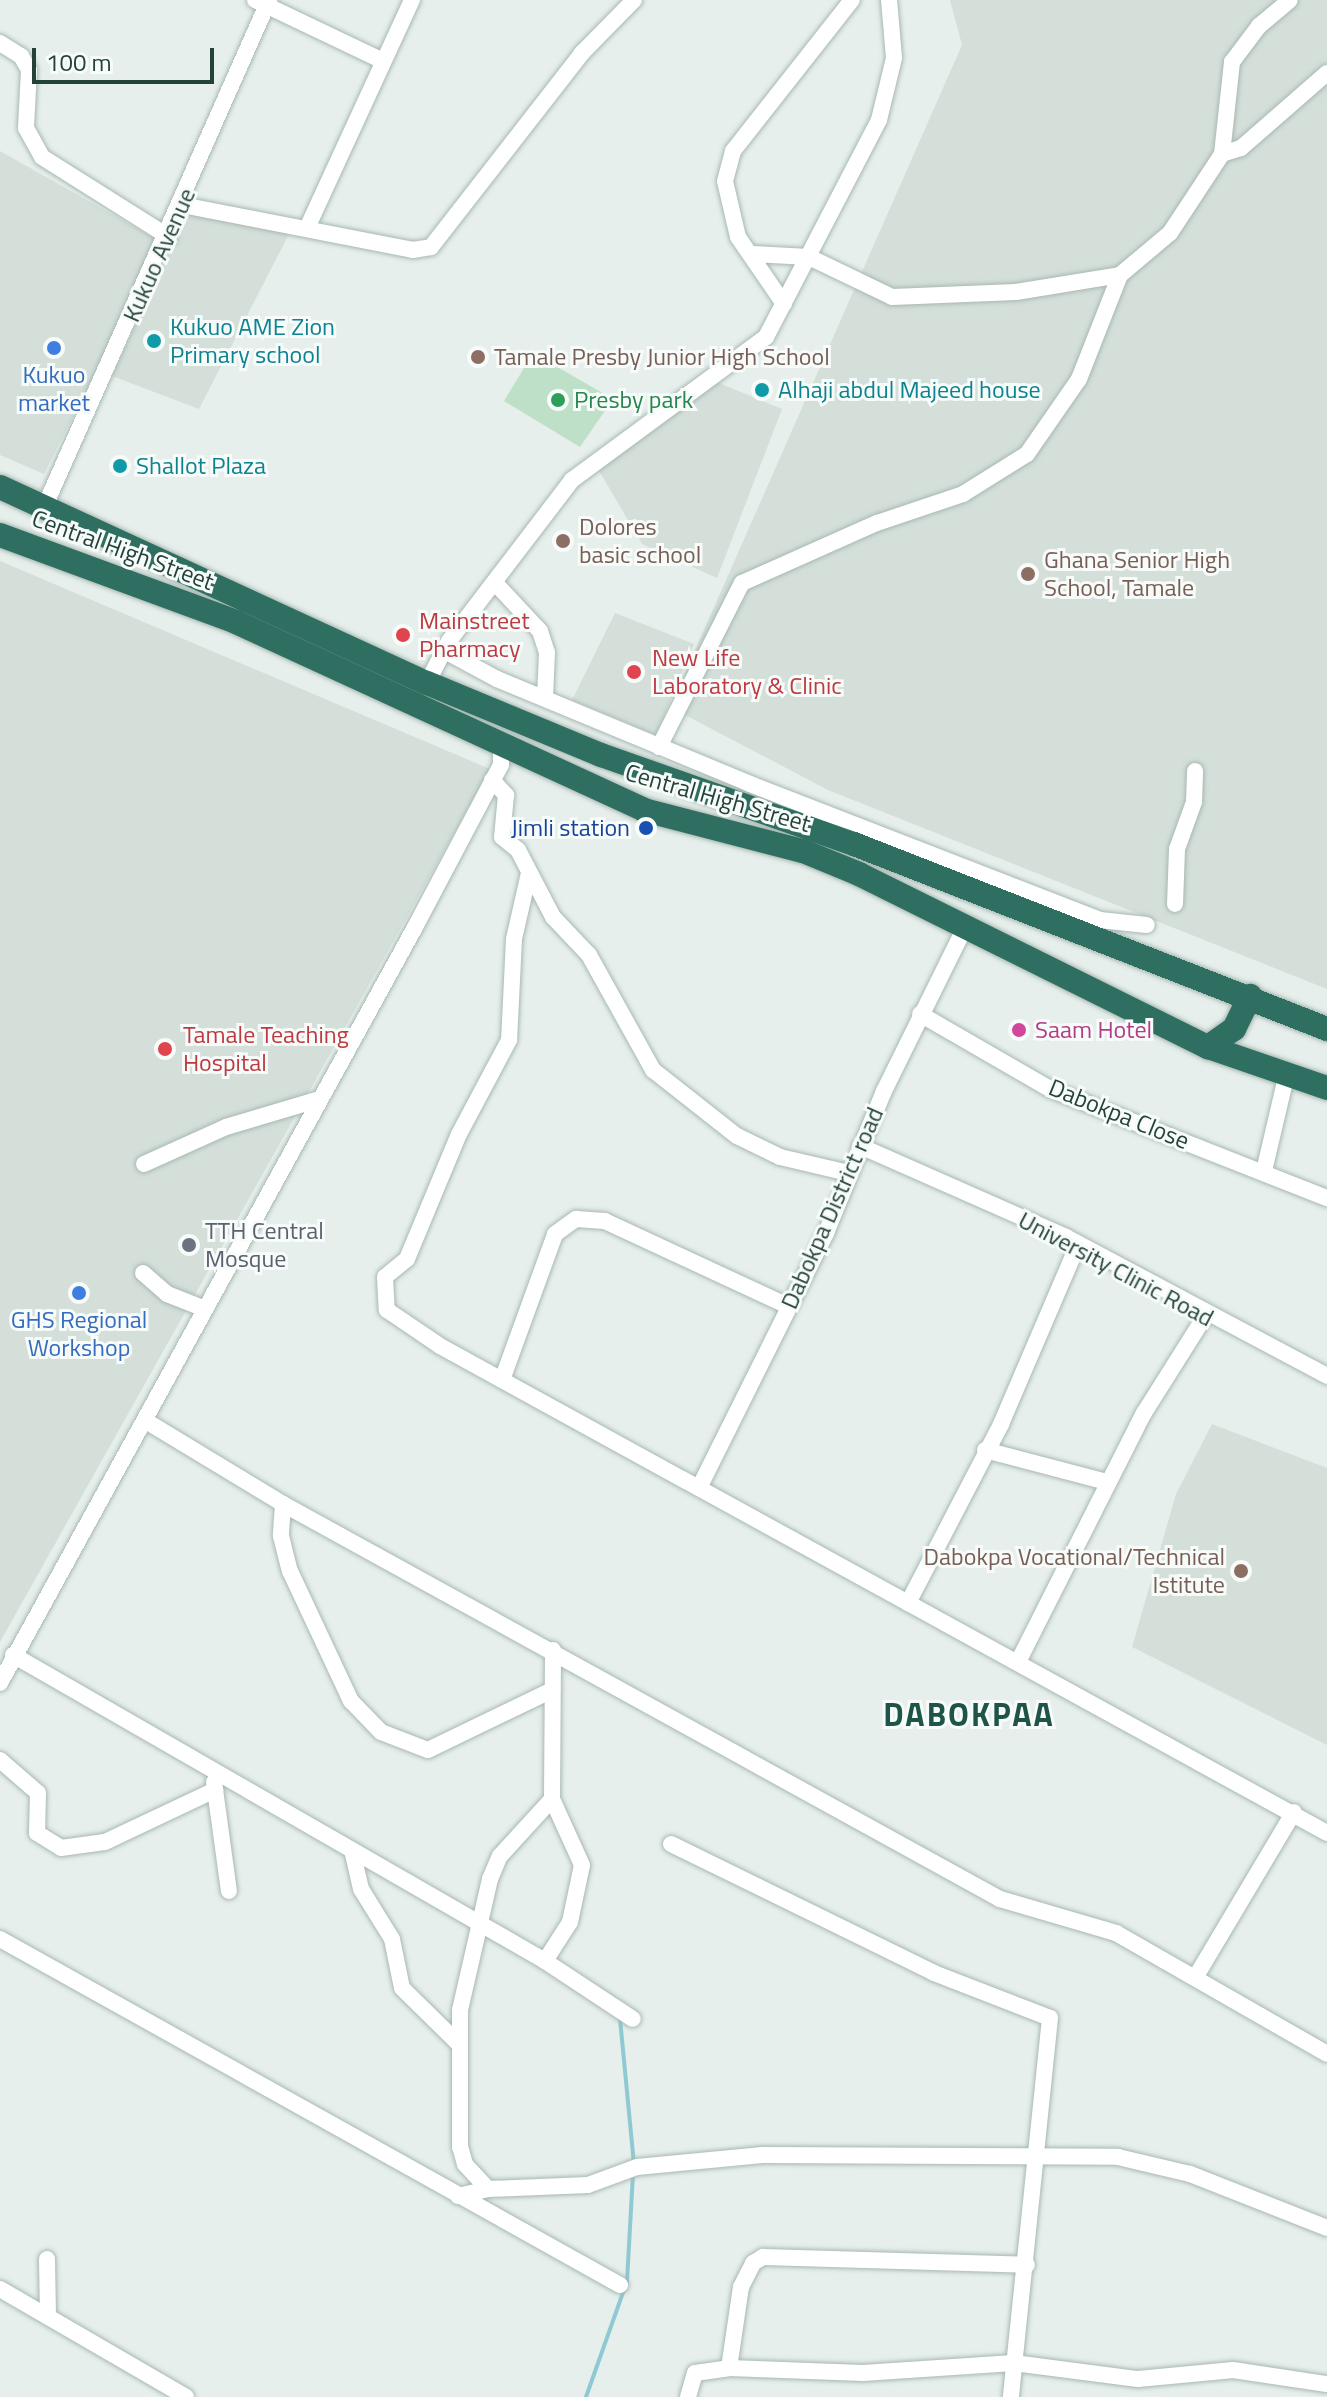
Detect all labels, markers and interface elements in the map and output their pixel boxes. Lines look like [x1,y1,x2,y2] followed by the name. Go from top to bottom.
[36,32,218,82] scale bar
[46,44,112,80] text: 100 m
[117,184,201,326] street label: Kukuo Avenue
[170,313,335,369] place label: Kukuo AME Zion Primary school
[145,332,163,350] marker: Kukuo AME Zion Primary school
[45,339,63,357] marker: Kukuo market
[494,343,830,371] place label: Tamale Presby Junior High School
[469,348,487,366] marker: Tamale Presby Junior High School
[18,361,90,417] place label: Kukuo market
[778,376,1041,404] place label: Alhaji abdul Majeed house
[753,381,771,399] marker: Alhaji abdul Majeed house
[574,386,693,414] place label: Presby park
[549,391,567,409] marker: Presby park
[136,452,266,480] place label: Shallot Plaza
[111,457,129,475] marker: Shallot Plaza
[28,504,218,596] street label: Central High Street
[579,513,701,569] place label: Dolores basic school
[554,532,572,550] marker: Dolores basic school
[1044,546,1230,602] place label: Ghana Senior High School, Tamale
[1019,565,1037,583] marker: Ghana Senior High School, Tamale
[419,607,530,663] place label: Mainstreet Pharmacy
[394,626,412,644] marker: Mainstreet Pharmacy
[652,644,842,700] place label: New Life Laboratory & Clinic
[623,661,645,683] marker: New Life Laboratory & Clinic
[622,758,814,838] street label: Central High Street
[511,814,630,842] place label: Jimli station
[637,819,655,837] marker: Jimli station
[1035,1016,1152,1044] place label: Saam Hotel
[183,1021,349,1077] place label: Tamale Teaching Hospital
[1010,1021,1028,1039] marker: Saam Hotel
[154,1038,176,1060] marker: Tamale Teaching Hospital
[1045,1073,1193,1155] street label: Dabokpa Close
[775,1103,889,1313] street label: Dabokpa District road
[1014,1205,1218,1333] street label: University Clinic Road
[205,1217,324,1273] place label: TTH Central Mosque
[180,1236,198,1254] marker: TTH Central Mosque
[70,1284,88,1302] marker: GHS Regional Workshop
[11,1306,147,1362] place label: GHS Regional Workshop
[924,1543,1225,1599] place label: Dabokpa Vocational/Technical Istitute
[1232,1562,1250,1580] marker: Dabokpa Vocational/Technical Istitute
[883,1695,1055,1733] district label: DABOKPAA

